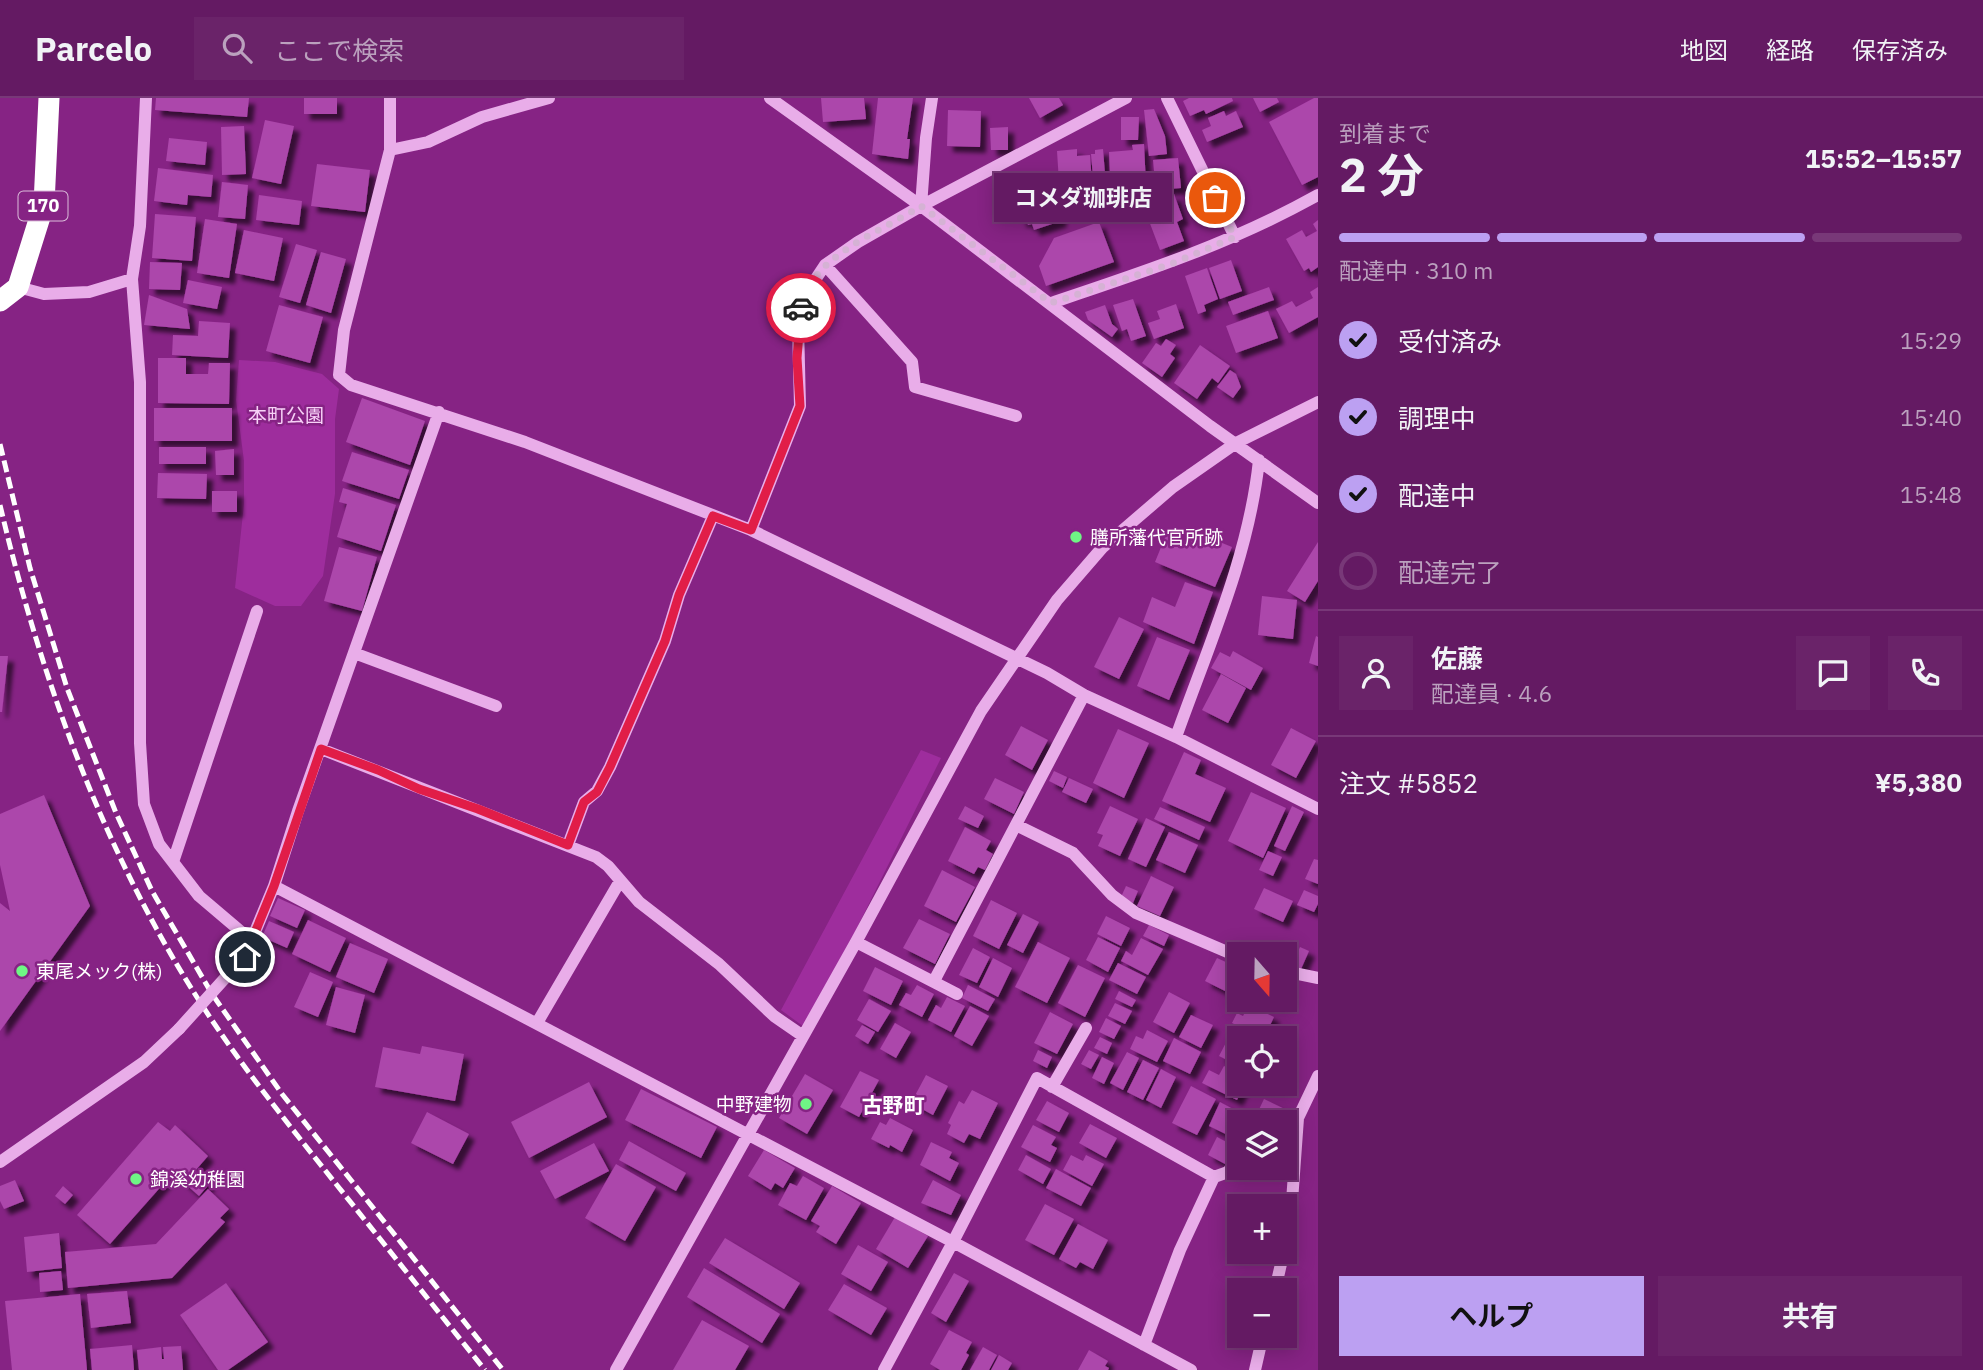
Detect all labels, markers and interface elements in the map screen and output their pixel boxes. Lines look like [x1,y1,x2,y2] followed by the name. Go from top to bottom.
[194,17,684,80] search box
[35,27,152,70] text: Parcelo
[218,29,256,67] icon: search
[274,33,404,67] text: ここで検索
[1680,34,1728,66] text: 地図
[1766,34,1814,66] text: 経路
[1852,34,1948,66] text: 保存済み
[1339,118,1431,148] text: 到着まで
[1805,141,1962,175] text: 15:52–15:57
[1339,145,1423,205] text: 2 分
[1185,168,1245,228] pin
[995,174,1173,222] callout: コメダ珈琲店
[1196,179,1234,217] icon: bag
[1014,182,1152,212] text: コメダ珈琲店
[19,192,68,220] road number: 170
[1339,255,1493,285] text: 配達中 · 310 m
[766,273,836,343] courier
[782,289,820,327] icon: car
[1339,321,1377,359] icon: check
[1398,324,1502,358] text: 受付済み
[1900,325,1962,355] text: 15:29
[1339,398,1377,436] icon: check
[1398,401,1476,435] text: 調理中
[1900,402,1962,432] text: 15:40
[248,403,324,427] park label: 本町公園
[1339,475,1377,513] icon: check
[1398,478,1476,512] text: 配達中
[1900,479,1962,509] text: 15:48
[1090,525,1223,549] place label: 膳所藩代官所跡
[1068,529,1084,545] marker: 膳所藩代官所跡
[1398,555,1502,589] text: 配達完了
[1339,636,1413,710] button: person
[1796,636,1870,710] button: chat
[1888,636,1962,710] button: phone
[1431,641,1483,675] text: 佐藤
[1431,678,1552,708] text: 配達員 · 4.6
[1875,765,1962,799] text: ¥5,380
[1339,766,1478,800] text: 注文 #5852
[215,927,275,987] pin
[226,938,264,976] icon: home
[1227,942,1297,1012] north arrow
[1227,942,1297,1348] map controls
[36,959,163,983] place label: 東尾メック(株)
[14,963,30,979] marker: 東尾メック(株)
[1227,1026,1297,1096] button: locate
[862,1091,925,1119] district label: 古野町
[716,1092,792,1116] place label: 中野建物
[798,1096,814,1112] marker: 中野建物
[1227,1110,1297,1180] button: layers
[150,1167,245,1191] place label: 錦溪幼稚園
[128,1171,144,1187] marker: 錦溪幼稚園
[1227,1194,1297,1264] button: +
[1339,1276,1644,1356] button: ヘルプ
[1658,1276,1962,1356] button: 共有
[1227,1278,1297,1348] button: −

